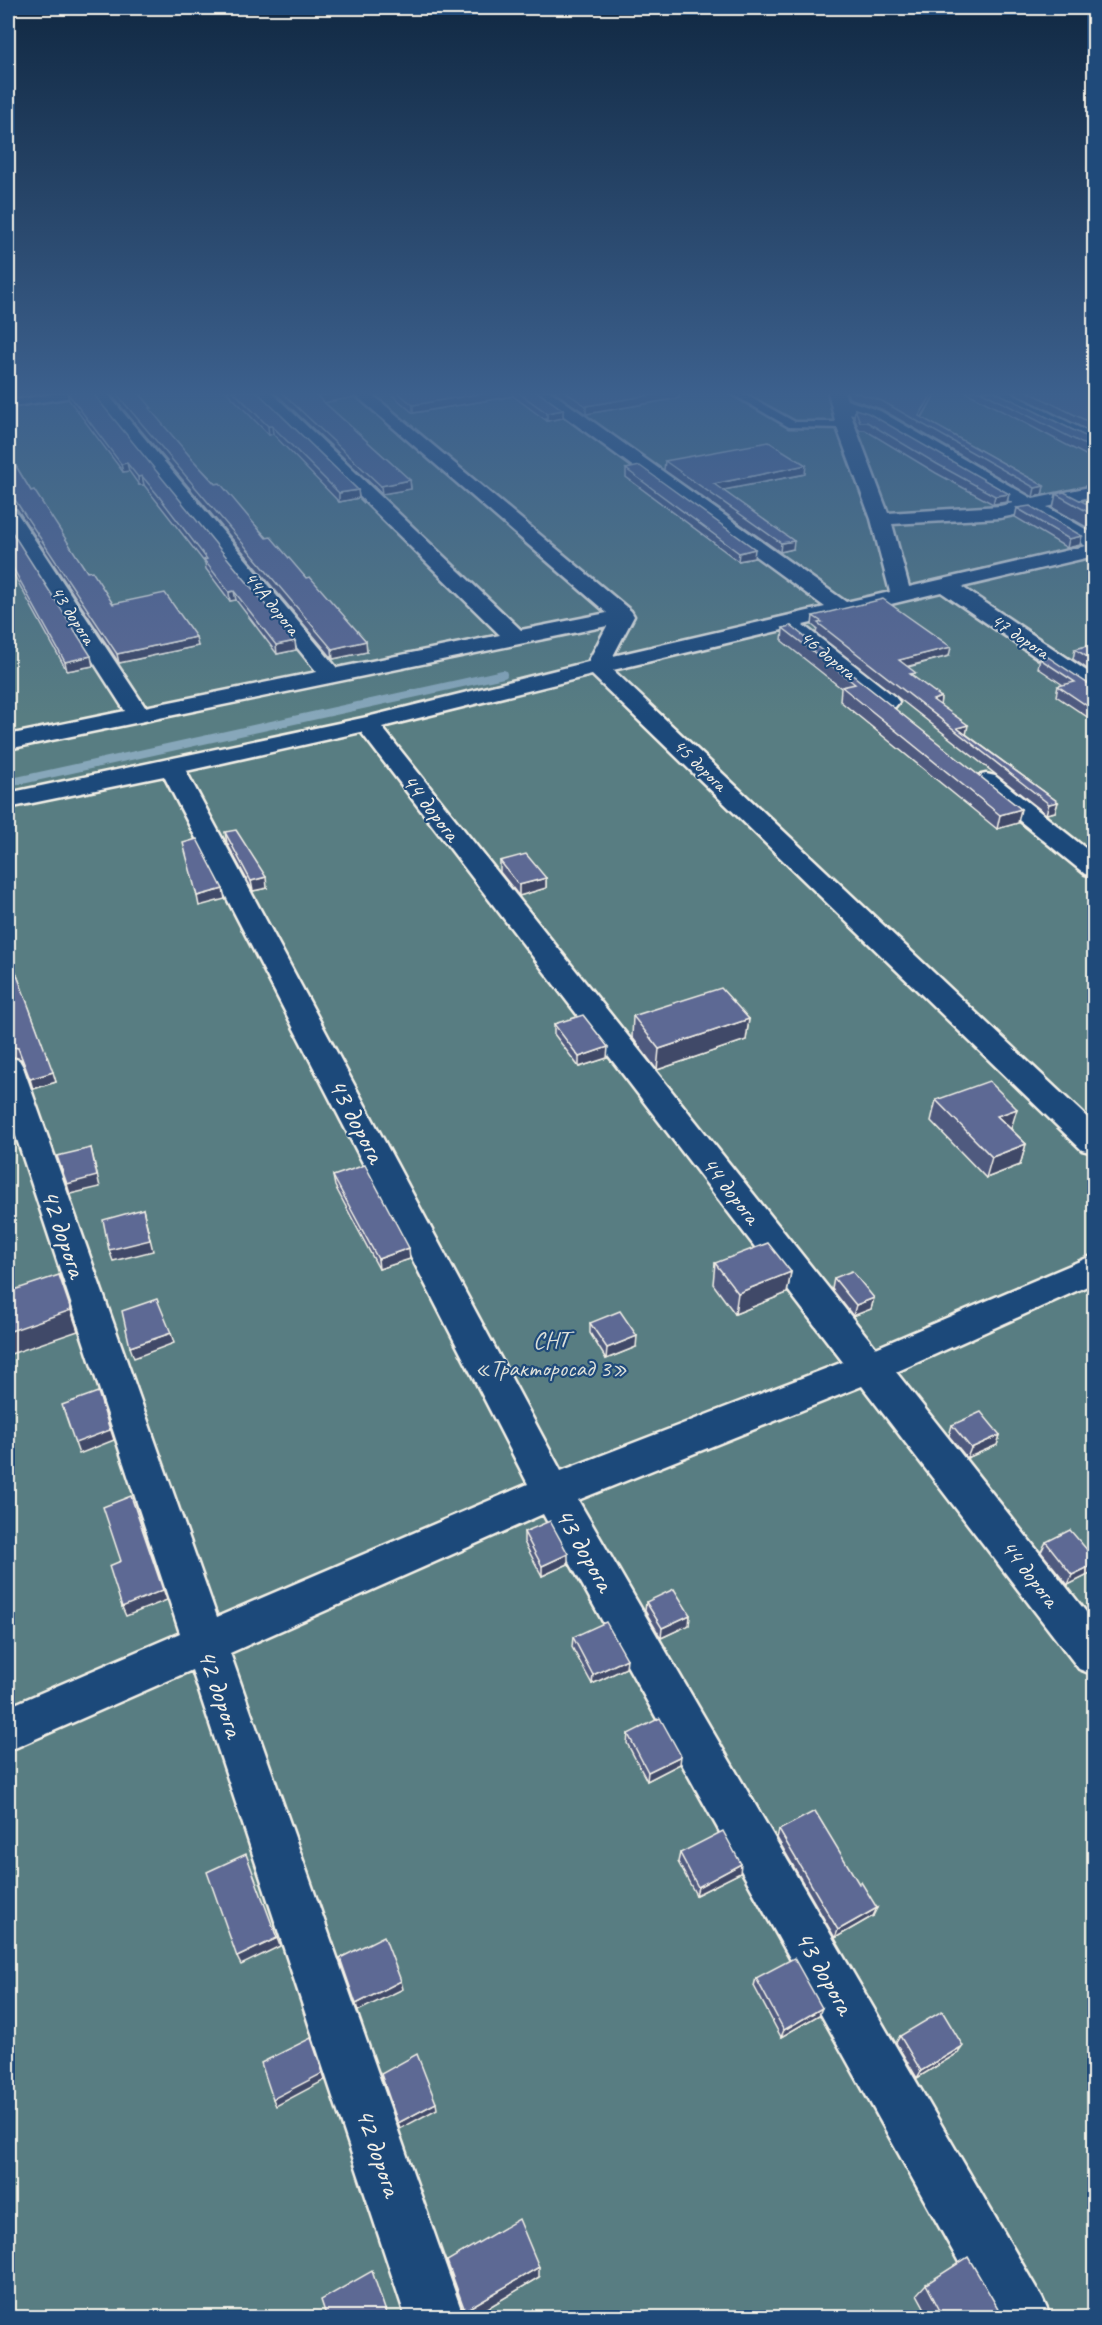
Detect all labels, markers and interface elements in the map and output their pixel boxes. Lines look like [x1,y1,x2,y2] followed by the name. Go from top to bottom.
[239,566,306,641] street label: 44А дорога
[45,581,102,651] street label: 43 дорога
[986,607,1055,666] street label: 47 дорога
[795,625,863,686] street label: 46 дорога
[668,733,733,798] street label: 45 дорога
[395,767,468,849] street label: 44 дорога
[320,1072,395,1171] street label: 43 дорога
[695,1150,768,1232] street label: 44 дорога
[33,1184,96,1284] street label: 42 дорога
[475,1325,627,1383] park label: СНТ «Тракторосад 3»
[547,1501,624,1599] street label: 43 дорога
[994,1533,1067,1615] street label: 44 дорога
[190,1644,253,1744] street label: 42 дорога
[787,1924,864,2022] street label: 43 дорога
[348,2103,411,2203] street label: 42 дорога

